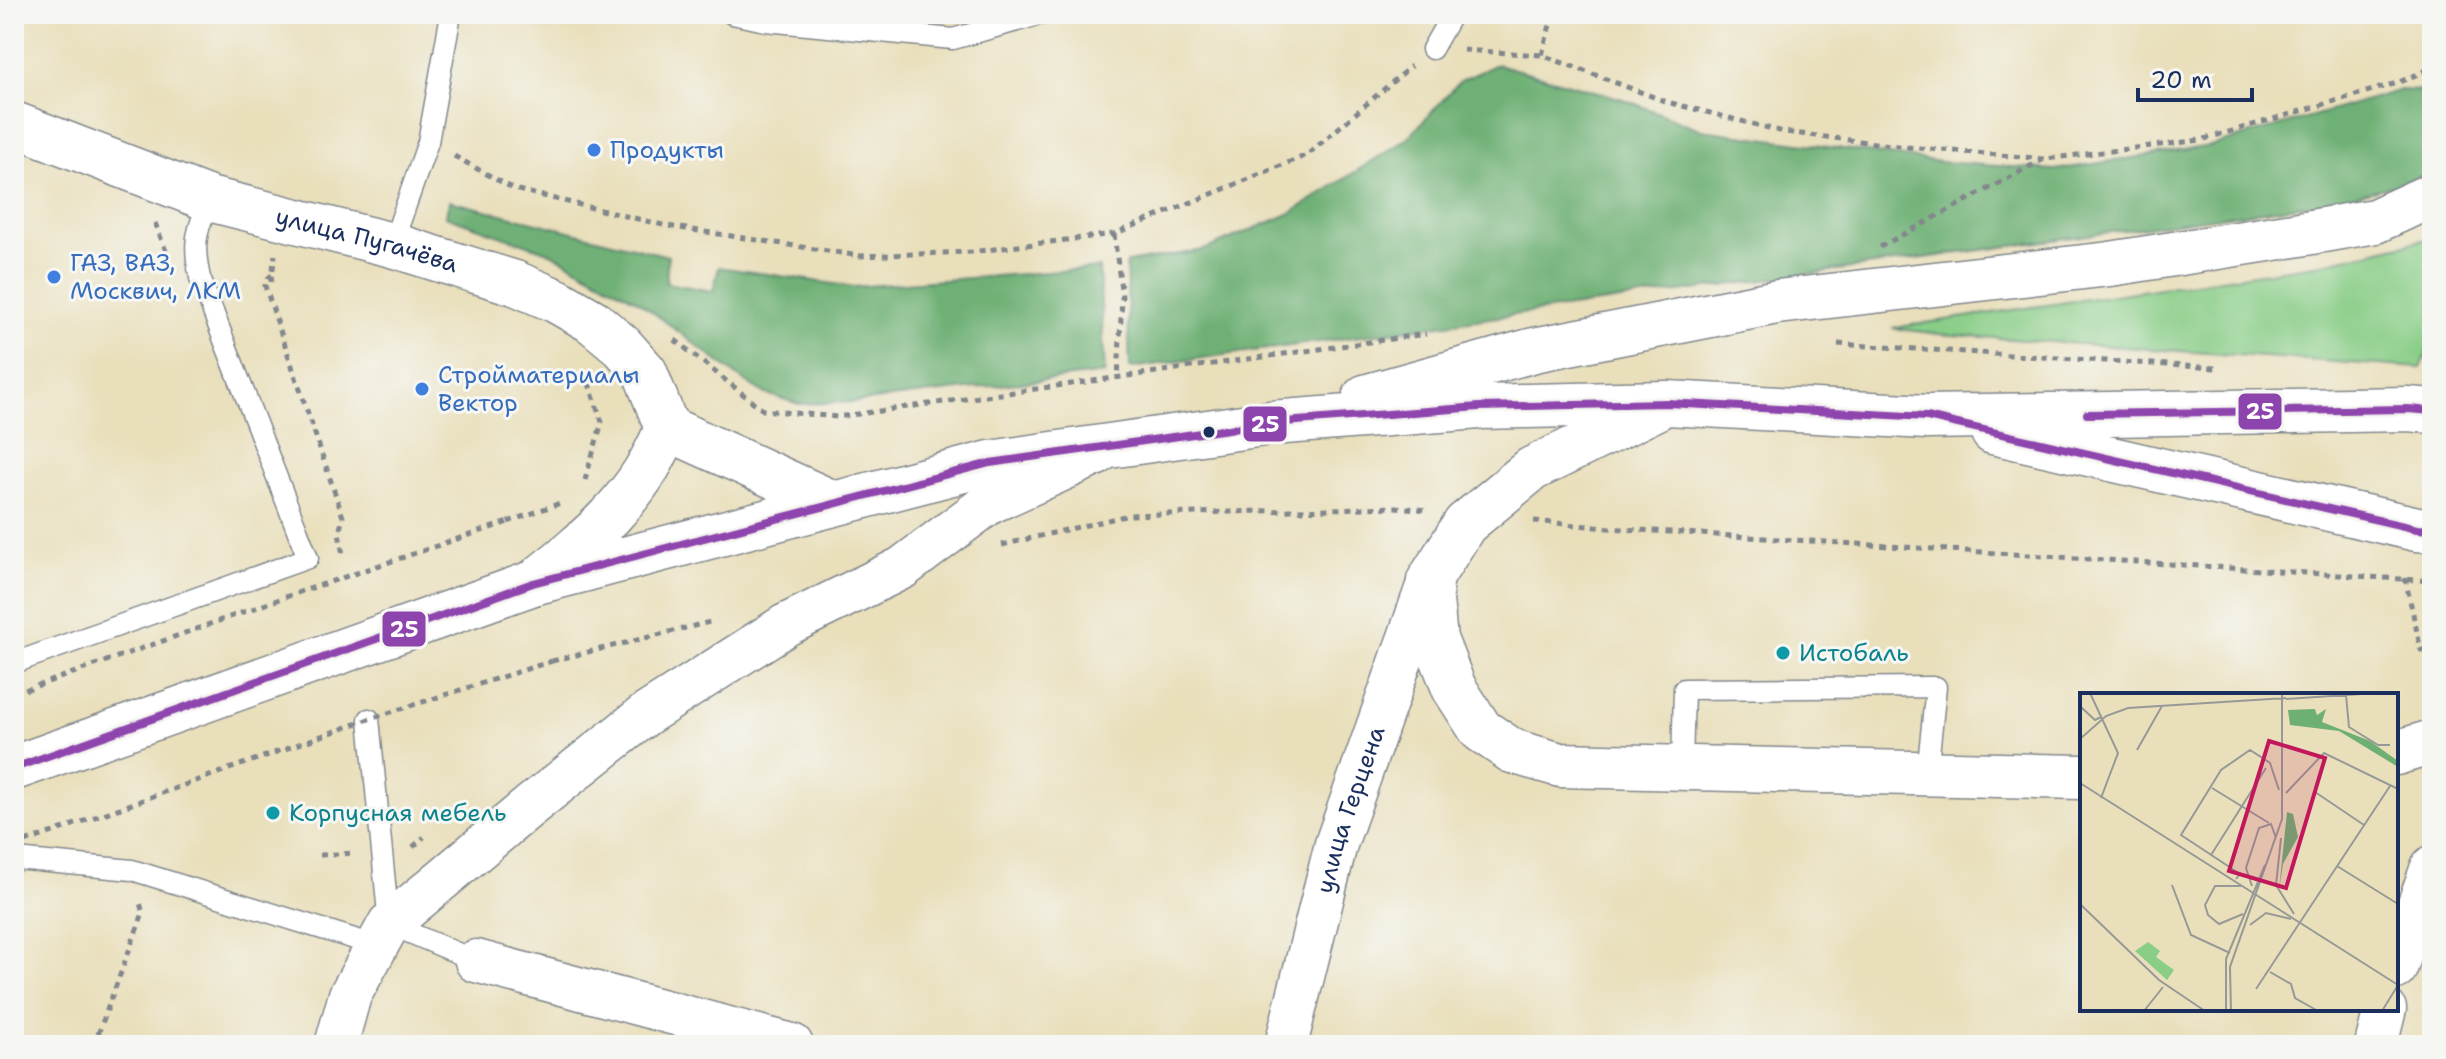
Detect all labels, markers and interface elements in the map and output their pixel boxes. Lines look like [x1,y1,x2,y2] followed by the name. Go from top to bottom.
[2138,52,2252,102] scale bar
[2150,64,2212,96] text: 20 m
[610,134,724,166] place label: Продукты
[585,141,603,159] marker: Продукты
[272,200,462,280] street label: улица Пугачёва
[70,247,241,307] place label: ГАЗ, ВАЗ, Москвич, ЛКМ
[45,268,63,286] marker: ГАЗ, ВАЗ, Москвич, ЛКМ
[438,359,640,419] place label: Стройматериалы Вектор
[413,380,431,398] marker: Стройматериалы Вектор
[2237,392,2283,431] line badge: 25
[2245,397,2275,426] text: 25
[1242,405,1288,443] line badge: 25
[1250,410,1280,439] text: 25
[1201,424,1217,440] unlabelled marker
[381,610,427,648] line badge: 25
[389,615,419,644] text: 25
[1799,637,1909,669] place label: Истобаль
[1774,644,1792,662] marker: Истобаль
[2080,693,2398,1011] inset map
[1308,722,1392,897] street label: улица Герцена
[289,797,506,829] place label: Корпусная мебель
[264,804,282,822] marker: Корпусная мебель

